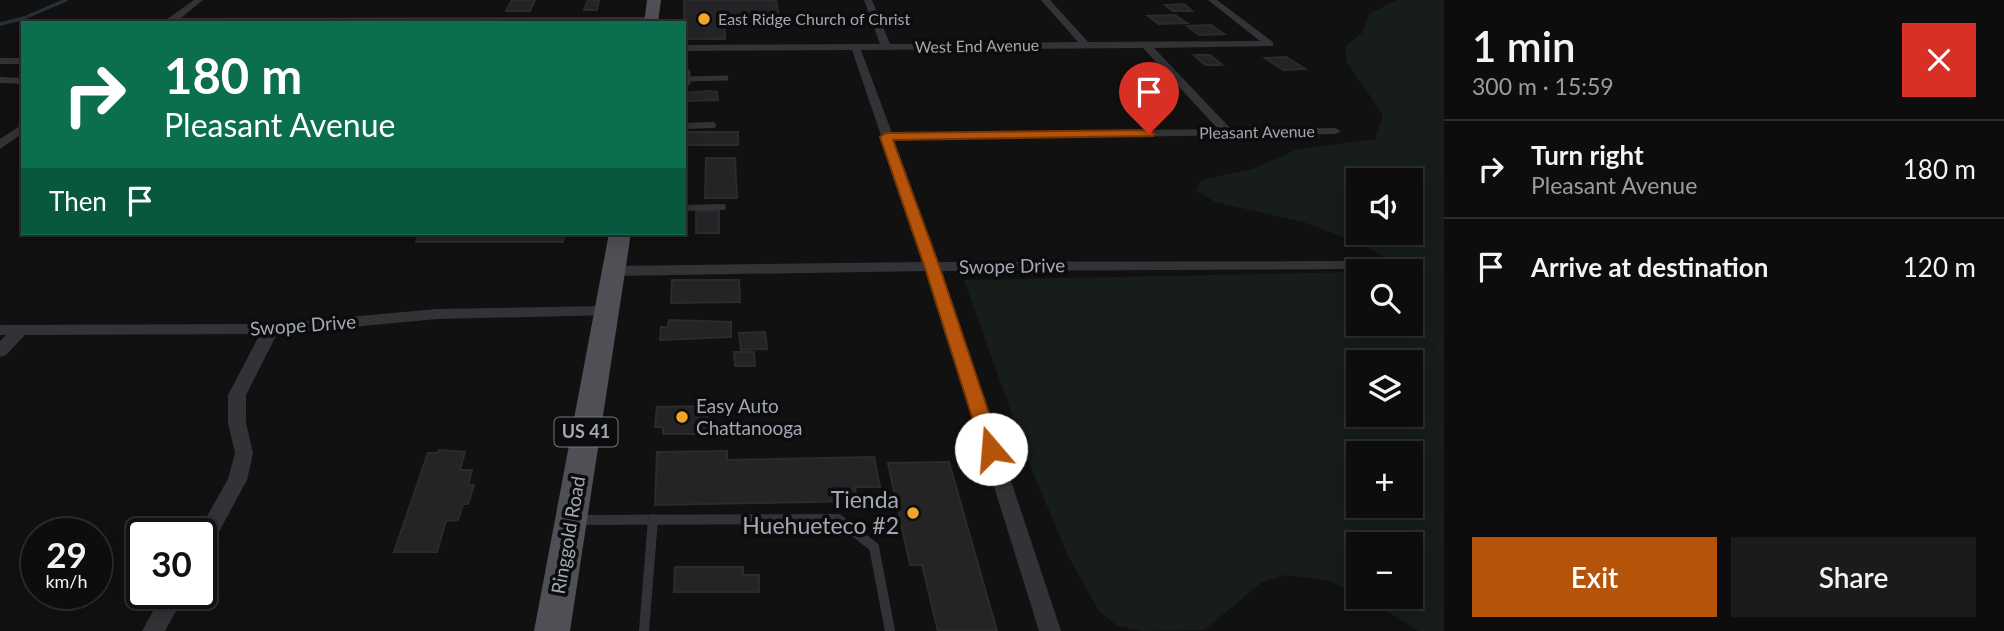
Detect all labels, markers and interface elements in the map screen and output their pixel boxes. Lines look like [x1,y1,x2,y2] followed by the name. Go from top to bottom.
[718,9,911,28] place label: East Ridge Church of Christ
[696,11,712,27] marker: East Ridge Church of Christ
[1472,21,1576,71] text: 1 min
[1902,23,1976,97] button: close
[915,35,1039,56] street label: West End Avenue
[164,46,302,104] text: 180 m
[49,49,140,140] icon: right
[1119,62,1179,134] pin
[1472,72,1614,100] text: 300 m · 15:59
[1130,73,1168,111] icon: arrive
[164,105,395,144] text: Pleasant Avenue
[1199,121,1315,142] street label: Pleasant Avenue
[1531,139,1644,171] text: Turn right
[1472,150,1510,188] icon: right
[1903,153,1976,185] text: 180 m
[1346,168,1423,609] map controls
[1346,168,1423,245] button: sound
[1531,171,1697,199] text: Pleasant Avenue
[121,182,159,220] icon: arrive
[49,185,107,217] text: Then
[1472,248,1510,286] icon: arrive
[1531,251,1768,283] text: Arrive at destination
[1903,251,1976,283] text: 120 m
[959,253,1065,278] street label: Swope Drive
[1346,259,1423,336] button: search
[249,309,357,340] street label: Swope Drive
[1346,350,1423,427] button: layers
[696,394,802,439] place label: Easy Auto Chattanooga
[674,409,690,425] marker: Easy Auto Chattanooga
[954,412,1028,486] position arrow
[554,418,618,446] road number: US 41
[1346,441,1423,518] button: +
[546,474,589,596] street label: Ringgold Road
[742,485,899,539] place label: Tienda Huehueteco #2
[905,505,921,521] marker: Tienda Huehueteco #2
[126,518,217,609] speed limit sign: 30
[1346,532,1423,609] button: −
[46,533,87,575] text: 29
[1472,537,1717,617] button: Exit
[1731,537,1976,617] button: Share
[45,570,88,592] text: km/h

